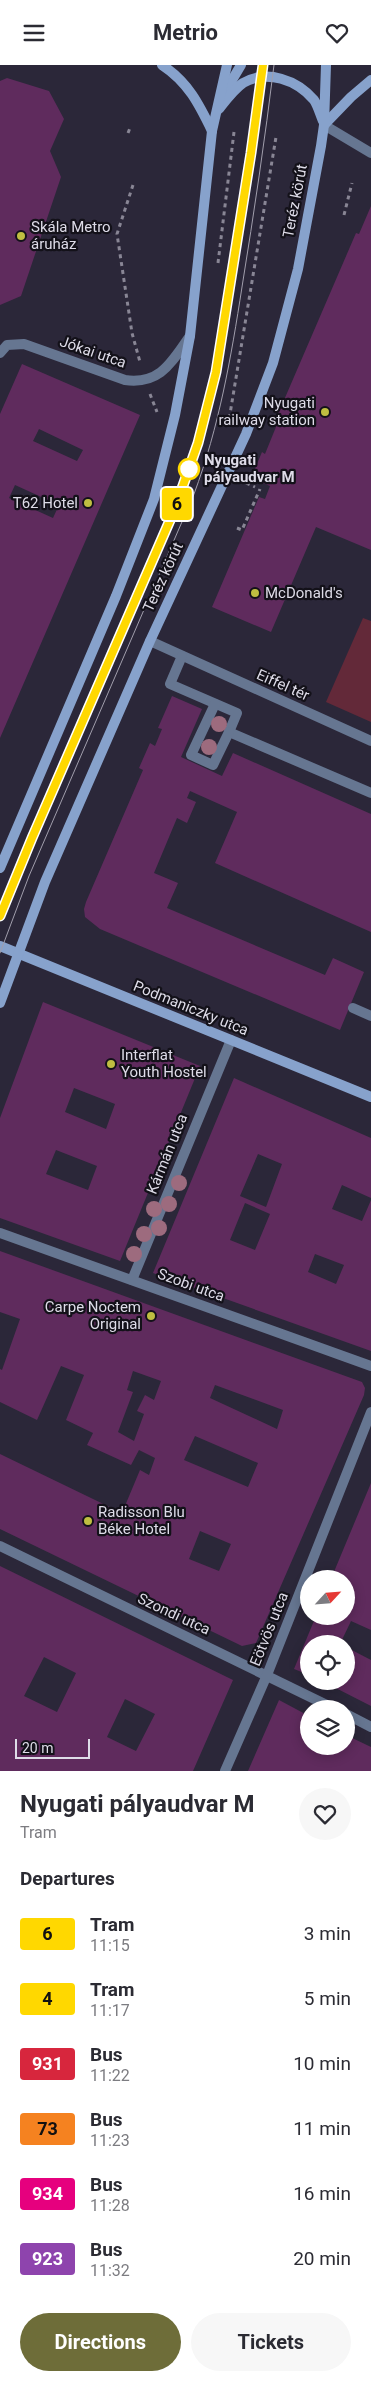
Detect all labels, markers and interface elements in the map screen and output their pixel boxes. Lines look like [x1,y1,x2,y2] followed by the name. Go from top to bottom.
[20,19,48,47] icon: menu
[323,19,351,47] icon: heart
[153,20,218,45] text: Metrio
[279,163,311,239] street label: Teréz körút
[31,218,111,253] place label: Skála Metro áruház
[15,230,27,242] marker: Skála Metro áruház
[57,332,129,372] street label: Jókai utca
[218,394,315,429] place label: Nyugati railway station
[319,406,331,418] marker: Nyugati railway station
[204,451,295,486] place label: Nyugati pályaudvar M
[178,458,200,480] marker: Nyugati pályaudvar M
[161,488,193,520] line badge: 6
[172,493,182,514] text: 6
[13,494,78,512] place label: T62 Hotel
[82,497,94,509] marker: T62 Hotel
[139,539,187,615] street label: Teréz körút
[265,584,343,602] place label: McDonald's
[249,587,261,599] marker: McDonald's
[254,665,312,705] street label: Eiffel tér
[131,977,251,1039] street label: Podmaniczky utca
[121,1046,207,1081] place label: Interflat Youth Hostel
[105,1058,117,1070] marker: Interflat Youth Hostel
[143,1111,191,1197] street label: Kármán utca
[155,1265,227,1305] street label: Szobi utca
[45,1298,141,1333] place label: Carpe Noctem Original
[145,1310,157,1322] marker: Carpe Noctem Original
[98,1503,185,1538] place label: Radisson Blu Béke Hotel
[82,1515,94,1527] marker: Radisson Blu Béke Hotel
[300,1570,355,1625] north arrow
[300,1570,355,1755] map controls
[135,1589,213,1639] street label: Szondi utca
[246,1589,292,1669] street label: Eötvös utca
[300,1635,355,1690] button: locate
[300,1700,355,1755] button: layers
[15,1736,90,1759] scale bar
[22,1740,54,1756] text: 20 m
[299,1788,351,1840] button: heart
[20,1790,254,1818] text: Nyugati pályaudvar M
[20,1823,57,1842] text: Tram
[20,1867,115,1890] text: Departures
[90,1913,134,1936] text: Tram
[304,1922,351,1945] text: 3 min
[42,1923,53,1944] text: 6
[90,1936,130,1955] text: 11:15
[90,1978,134,2001] text: Tram
[304,1987,351,2010] text: 5 min
[42,1988,53,2009] text: 4
[90,2001,130,2020] text: 11:17
[90,2043,123,2066] text: Bus
[293,2052,351,2075] text: 10 min
[32,2053,63,2074] text: 931
[90,2066,130,2085] text: 11:22
[90,2108,123,2131] text: Bus
[293,2117,351,2140] text: 11 min
[37,2118,58,2139] text: 73
[90,2131,130,2150] text: 11:23
[90,2173,123,2196] text: Bus
[293,2182,351,2205] text: 16 min
[32,2183,63,2204] text: 934
[90,2196,130,2215] text: 11:28
[90,2238,123,2261] text: Bus
[293,2247,351,2270] text: 20 min
[32,2248,63,2269] text: 923
[90,2261,130,2280] text: 11:32
[20,2313,181,2371] button: Directions
[191,2313,351,2371] button: Tickets

